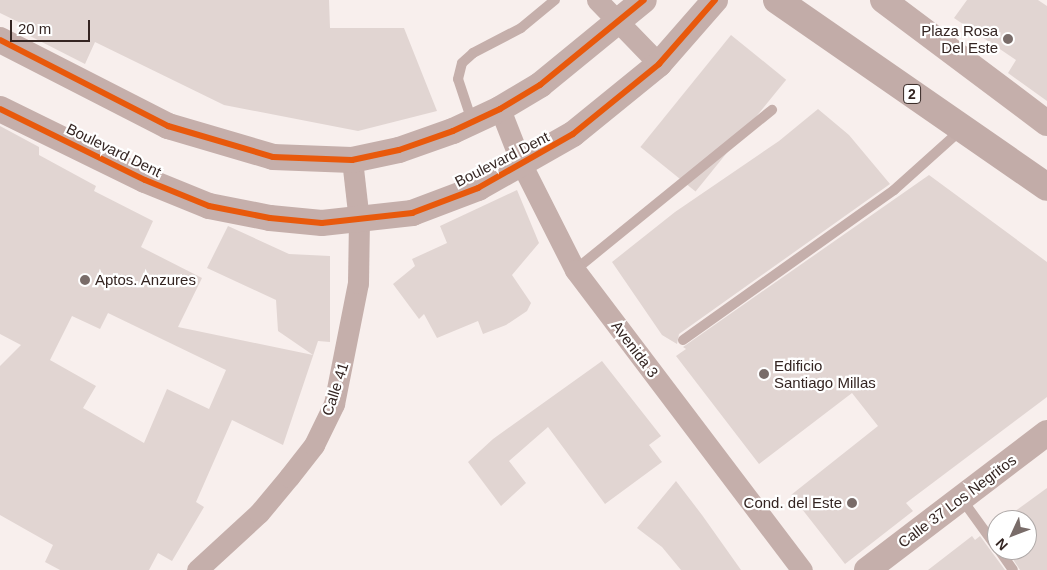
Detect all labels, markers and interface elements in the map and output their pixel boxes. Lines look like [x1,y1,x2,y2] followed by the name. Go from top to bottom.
[12,10,92,42] scale bar
[18,20,51,37] text: 20 m
[921,21,998,56] place label: Plaza Rosa Del Este
[1002,33,1014,45] marker: Plaza Rosa Del Este
[902,82,922,106] road number: 2
[64,119,164,181] street label: Boulevard Dent
[452,128,552,190] street label: Boulevard Dent
[95,271,197,289] place label: Aptos. Anzures
[79,274,91,286] marker: Aptos. Anzures
[608,317,662,381] street label: Avenida 3
[774,356,876,391] place label: Edificio Santiago Millas
[318,360,352,418] street label: Calle 41
[758,368,770,380] marker: Edificio Santiago Millas
[894,451,1020,551] street label: Calle 37 Los Negritos
[744,494,842,512] place label: Cond. del Este
[846,497,858,509] marker: Cond. del Este
[987,510,1037,560] north arrow

